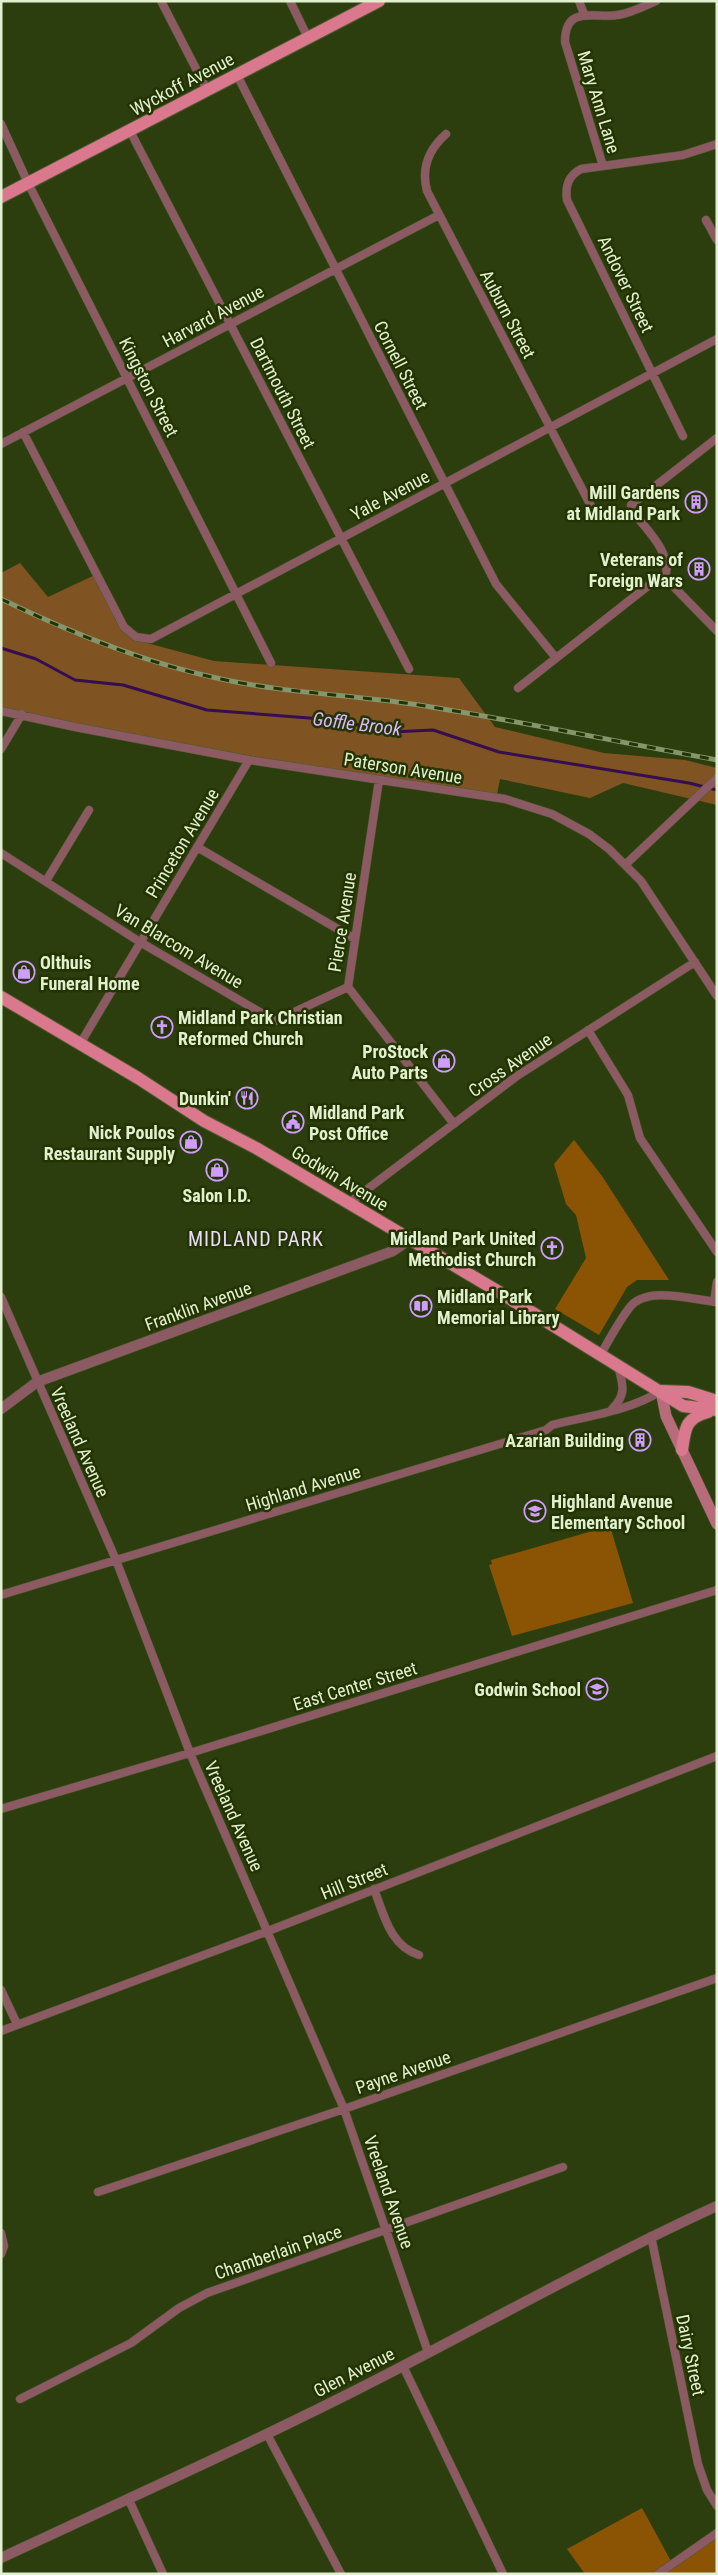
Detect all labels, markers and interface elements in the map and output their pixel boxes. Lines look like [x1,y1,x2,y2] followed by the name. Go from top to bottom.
[127,48,237,120] street label: Wyckoff Avenue
[573,48,625,156] street label: Mary Ann Lane
[594,232,658,336] street label: Andover Street
[476,266,540,362] street label: Auburn Street
[159,280,267,352] street label: Harvard Avenue
[370,317,432,413] street label: Cornell Street
[115,334,183,440] street label: Kingston Street
[246,334,320,452] street label: Dartmouth Street
[347,466,433,524] street label: Yale Avenue
[567,482,680,524] place label: Mill Gardens at Midland Park
[684,490,708,514] building icon: Mill Gardens at Midland Park
[589,549,683,591] place label: Veterans of Foreign Wars
[687,557,711,581] building icon: Veterans of Foreign Wars
[311,707,403,741] water label: Goffle Brook
[342,748,464,788] street label: Paterson Avenue
[141,784,223,902] street label: Princeton Avenue
[324,871,360,973] street label: Pierce Avenue
[111,899,247,993] street label: Van Blarcom Avenue
[40,952,140,994] place label: Olthuis Funeral Home
[12,960,36,984] shop icon: Olthuis Funeral Home
[178,1007,343,1049] place label: Midland Park Christian Reformed Church
[150,1015,174,1039] church icon: Midland Park Christian Reformed Church
[464,1029,556,1101] street label: Cross Avenue
[351,1041,428,1083] place label: ProStock Auto Parts
[432,1049,456,1073] shop icon: ProStock Auto Parts
[235,1086,259,1110] restaurant icon: Dunkin'
[179,1088,231,1109] place label: Dunkin'
[309,1102,405,1144] place label: Midland Park Post Office
[281,1110,305,1134] public building icon: Midland Park Post Office
[44,1122,175,1164] place label: Nick Poulos Restaurant Supply
[179,1130,203,1154] shop icon: Nick Poulos Restaurant Supply
[288,1141,392,1215] street label: Godwin Avenue
[205,1158,229,1182] shop icon: Salon I.D.
[182,1185,252,1206] place label: Salon I.D.
[188,1227,324,1251] district label: MIDLAND PARK
[390,1228,536,1270] place label: Midland Park United Methodist Church
[540,1236,564,1260] church icon: Midland Park United Methodist Church
[142,1277,254,1335] street label: Franklin Avenue
[437,1286,560,1328] place label: Midland Park Memorial Library
[409,1294,433,1318] library icon: Midland Park Memorial Library
[46,1384,114,1500] street label: Vreeland Avenue
[628,1428,652,1452] building icon: Azarian Building
[505,1430,624,1451] place label: Azarian Building
[243,1461,363,1515] street label: Highland Avenue
[551,1491,685,1533] place label: Highland Avenue Elementary School
[523,1499,547,1523] school or university icon: Highland Avenue Elementary School
[291,1657,419,1715] street label: East Center Street
[585,1677,609,1701] school or university icon: Godwin School
[474,1679,581,1700] place label: Godwin School
[200,1758,268,1874] street label: Vreeland Avenue
[318,1858,390,1904] street label: Hill Street
[353,2046,453,2098] street label: Payne Avenue
[360,2133,418,2251] street label: Vreeland Avenue
[212,2220,344,2284] street label: Chamberlain Place
[672,2312,710,2398] street label: Dairy Street
[310,2343,398,2401] street label: Glen Avenue

